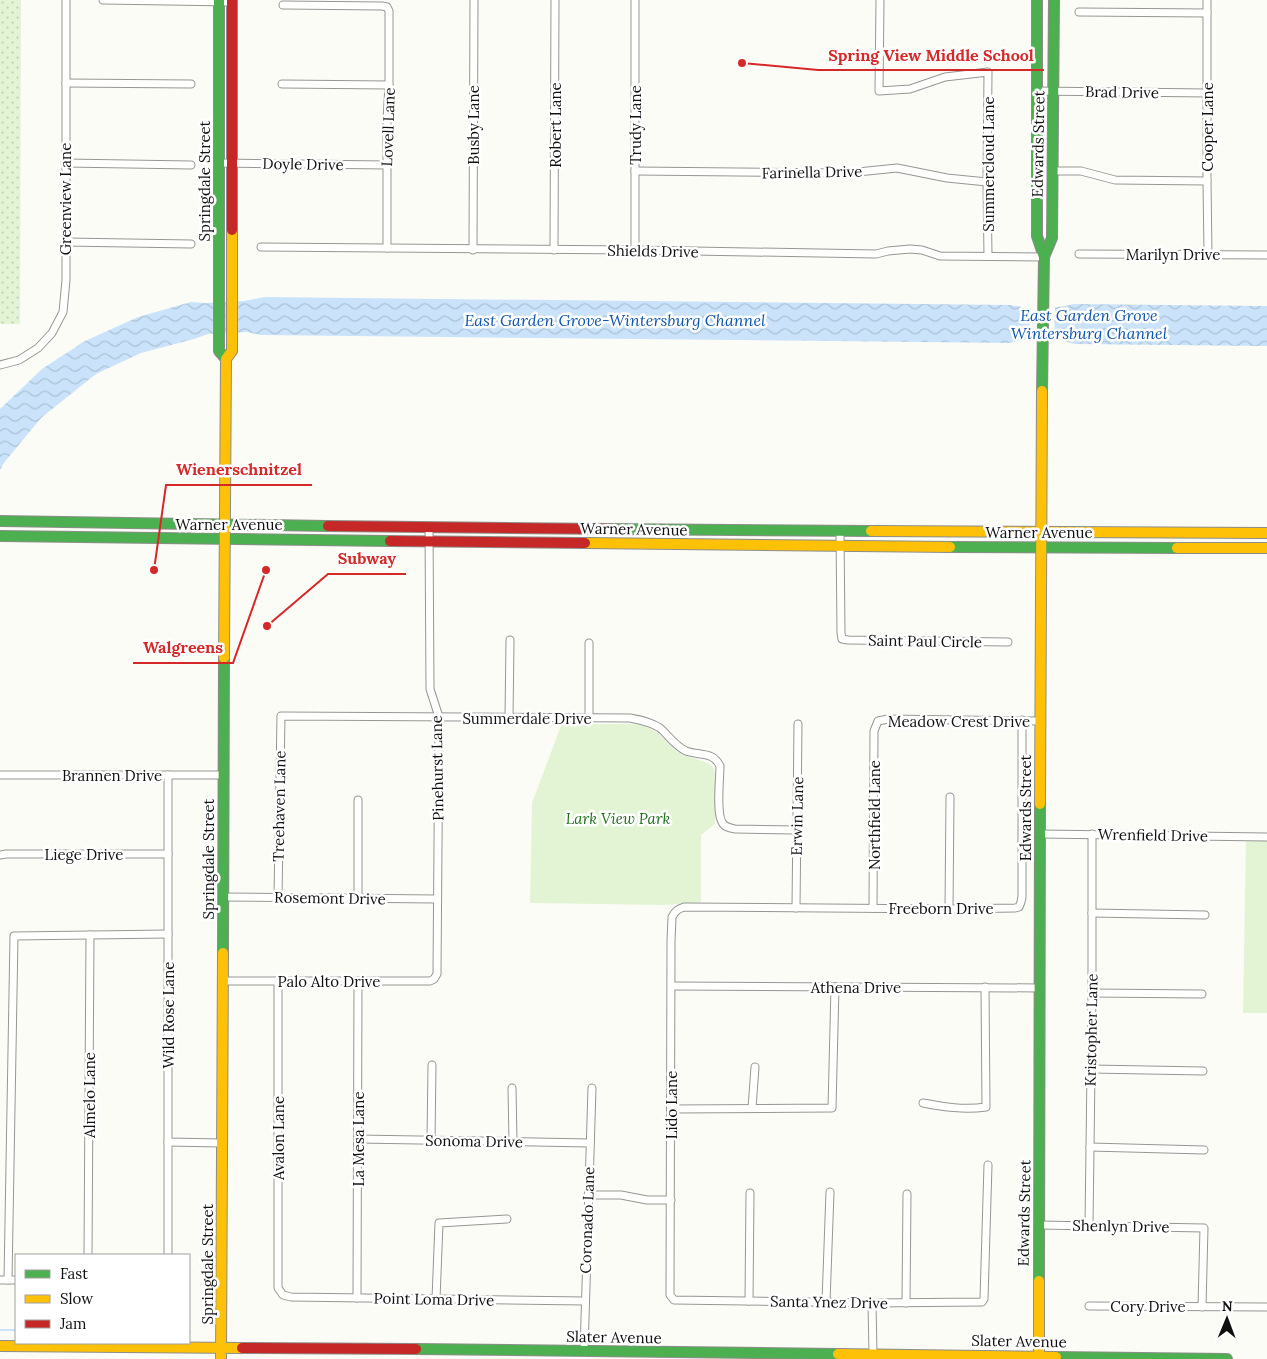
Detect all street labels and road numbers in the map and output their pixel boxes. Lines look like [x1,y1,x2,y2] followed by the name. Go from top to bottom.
[546,82,565,168] street label: Robert Lane
[1085,82,1159,102] street label: Brad Drive
[1198,82,1217,172] street label: Cooper Lane
[464,85,483,165] street label: Busby Lane
[626,85,645,165] street label: Trudy Lane
[377,87,399,167] street label: Lovell Lane
[1028,90,1048,197] street label: Edwards Street
[979,96,998,232] street label: Summercloud Lane
[195,120,214,241] street label: Springdale Street
[56,143,75,255] street label: Greenview Lane
[262,154,344,174] street label: Doyle Drive
[762,162,862,182] street label: Farinella Drive
[607,241,699,261] street label: Shields Drive
[1126,245,1220,264] street label: Marilyn Drive
[175,515,283,534] street label: Warner Avenue
[580,519,688,539] street label: Warner Avenue
[985,523,1093,542] street label: Warner Avenue
[868,631,982,651] street label: Saint Paul Circle
[462,709,592,728] street label: Summerdale Drive
[888,712,1030,731] street label: Meadow Crest Drive
[427,715,447,821] street label: Pinehurst Lane
[269,750,289,862] street label: Treehaven Lane
[1016,755,1035,861] street label: Edwards Street
[865,760,884,870] street label: Northfield Lane
[62,766,162,785] street label: Brannen Drive
[787,776,807,856] street label: Erwin Lane
[199,798,218,919] street label: Springdale Street
[1098,825,1208,845] street label: Wrenfield Drive
[45,845,123,864] street label: Liege Drive
[274,888,386,908] street label: Rosemont Drive
[888,899,994,918] street label: Freeborn Drive
[159,962,178,1068] street label: Wild Rose Lane
[277,972,381,991] street label: Palo Alto Drive
[1081,973,1101,1087] street label: Kristopher Lane
[810,978,901,997] street label: Athena Drive
[80,1052,99,1139] street label: Almelo Lane
[662,1071,681,1139] street label: Lido Lane
[349,1091,368,1187] street label: La Mesa Lane
[269,1096,288,1181] street label: Avalon Lane
[425,1131,523,1151] street label: Sonoma Drive
[1014,1159,1034,1266] street label: Edwards Street
[576,1166,598,1274] street label: Coronado Lane
[198,1203,217,1324] street label: Springdale Street
[1072,1216,1170,1236] street label: Shenlyn Drive
[373,1288,495,1310] street label: Point Loma Drive
[770,1291,888,1313] street label: Santa Ynez Drive
[1110,1297,1186,1316] street label: Cory Drive
[566,1327,662,1347] street label: Slater Avenue
[971,1331,1067,1351] street label: Slater Avenue

